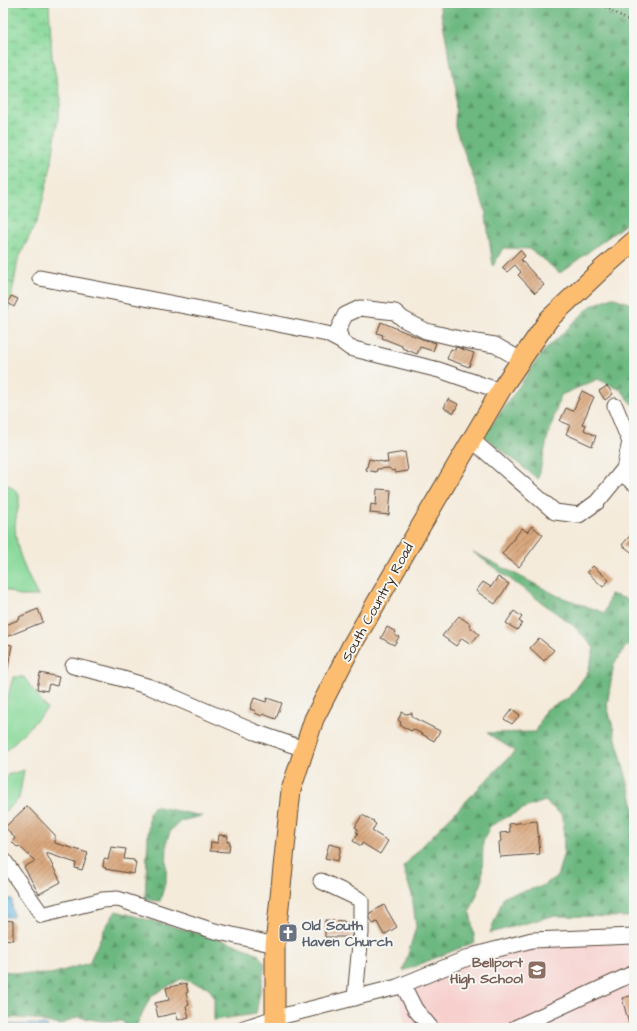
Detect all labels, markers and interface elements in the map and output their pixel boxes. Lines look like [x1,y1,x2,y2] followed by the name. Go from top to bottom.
[337,540,419,665] street label: South Country Road
[302,916,394,952] place label: Old South Haven Church
[277,922,299,944] church icon: Old South Haven Church
[450,953,524,990] place label: Bellport High School
[526,959,548,981] school or university icon: Bellport High School

